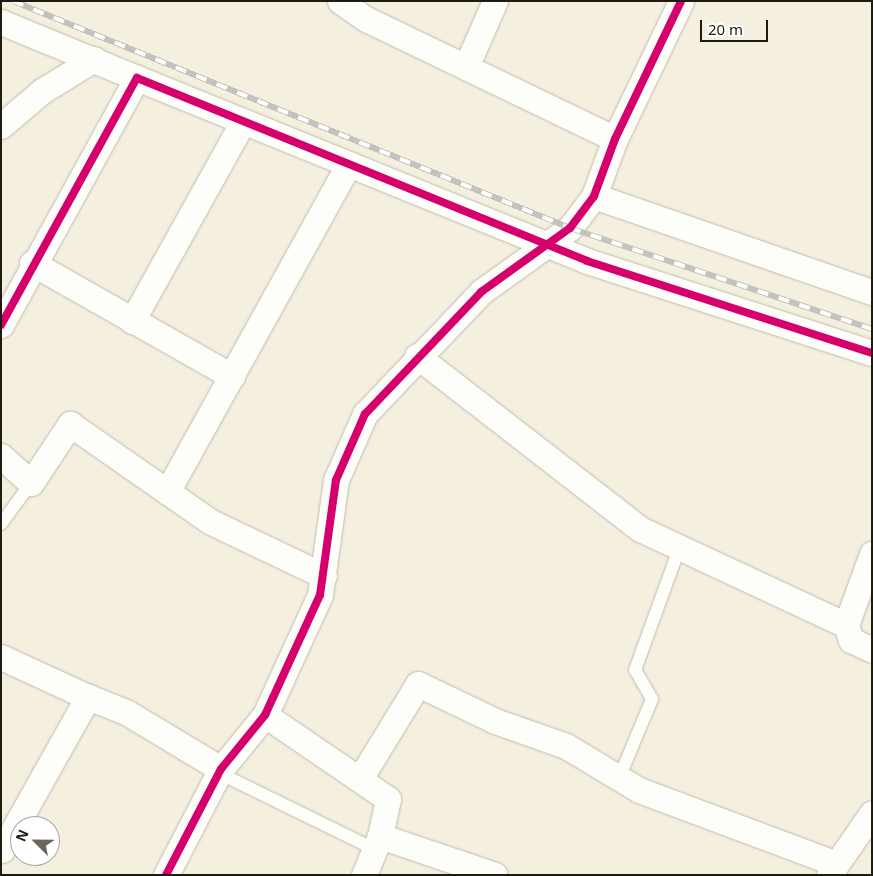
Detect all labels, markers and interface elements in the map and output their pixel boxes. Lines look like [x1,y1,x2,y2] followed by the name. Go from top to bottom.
[703,10,770,42] scale bar
[708,19,743,39] text: 20 m
[10,816,60,866] north arrow
[11,826,33,844] text: N

